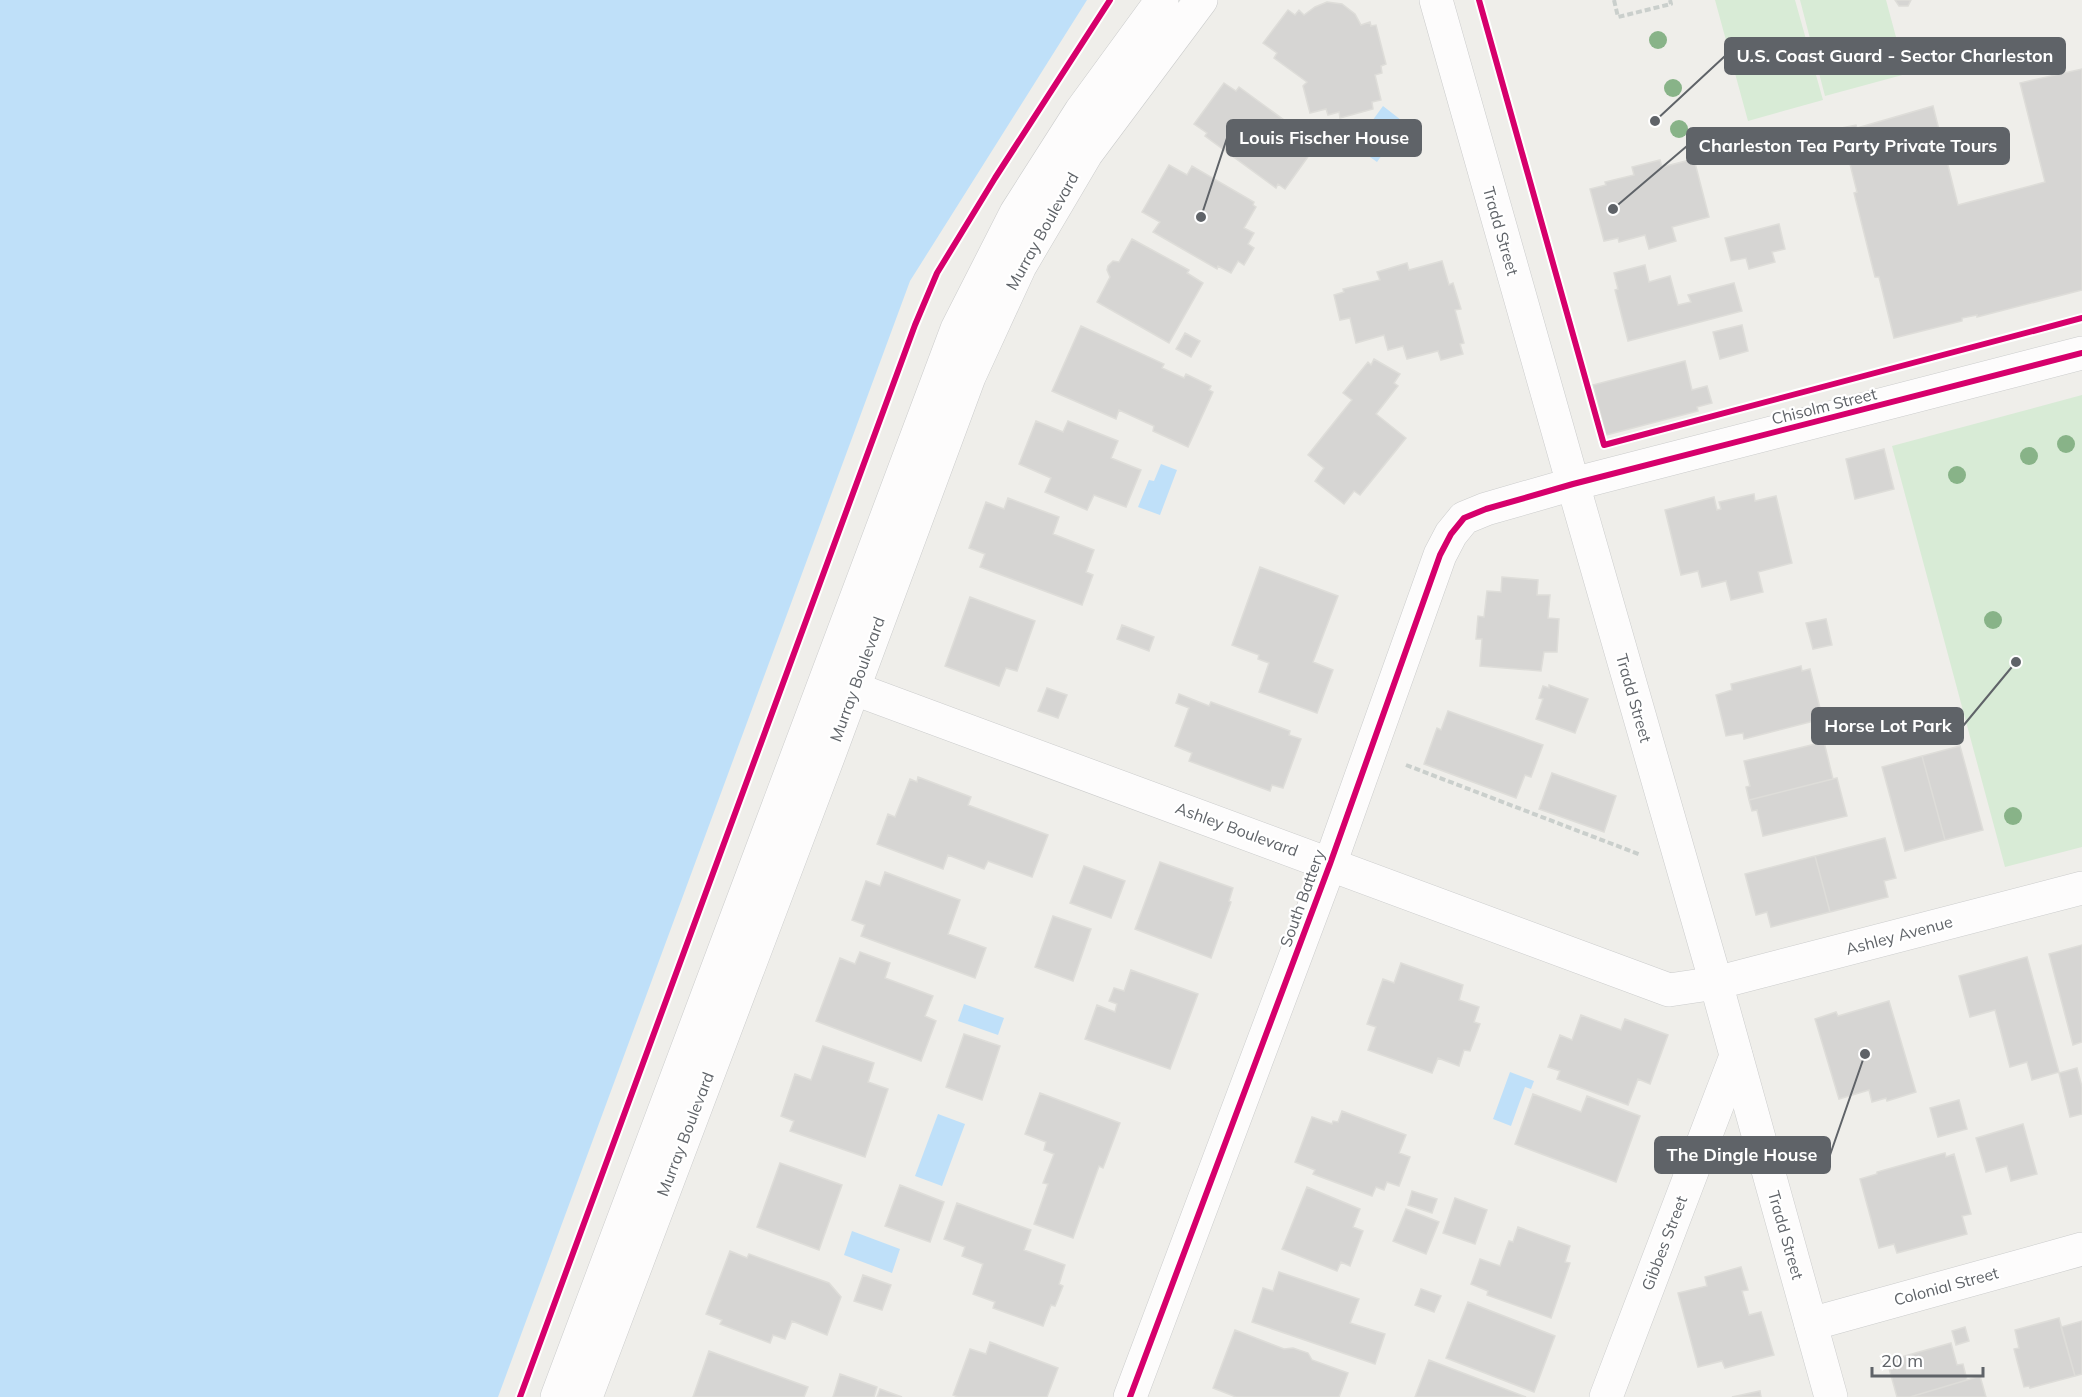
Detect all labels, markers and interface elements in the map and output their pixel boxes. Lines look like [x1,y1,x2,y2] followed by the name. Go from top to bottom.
[1725,38,2065,74] callout: U.S. Coast Guard - Sector Charleston
[1737,44,2053,67] text: U.S. Coast Guard - Sector Charleston
[1227,120,1421,156] callout: Louis Fischer House
[1239,126,1409,149] text: Louis Fischer House
[1687,128,2009,164] callout: Charleston Tea Party Private Tours
[1699,134,1997,157] text: Charleston Tea Party Private Tours
[1001,169,1083,293] street label: Murray Boulevard
[1479,184,1523,278] street label: Tradd Street
[1769,383,1879,429] street label: Chisolm Street
[825,614,889,744] street label: Murray Boulevard
[1612,651,1656,745] street label: Tradd Street
[1812,708,1963,744] callout: Horse Lot Park
[1824,714,1953,737] text: Horse Lot Park
[1173,798,1301,860] street label: Ashley Boulevard
[1275,846,1329,950] street label: South Battery
[1843,911,1955,959] street label: Ashley Avenue
[652,1069,718,1199] street label: Murray Boulevard
[1655,1137,1830,1173] callout: The Dingle House
[1667,1143,1818,1166] text: The Dingle House
[1764,1188,1808,1282] street label: Tradd Street
[1637,1192,1691,1293] street label: Gibbes Street
[1892,1262,2001,1310] street label: Colonial Street
[1872,1340,1983,1378] scale bar
[1881,1349,1923,1372] text: 20 m

